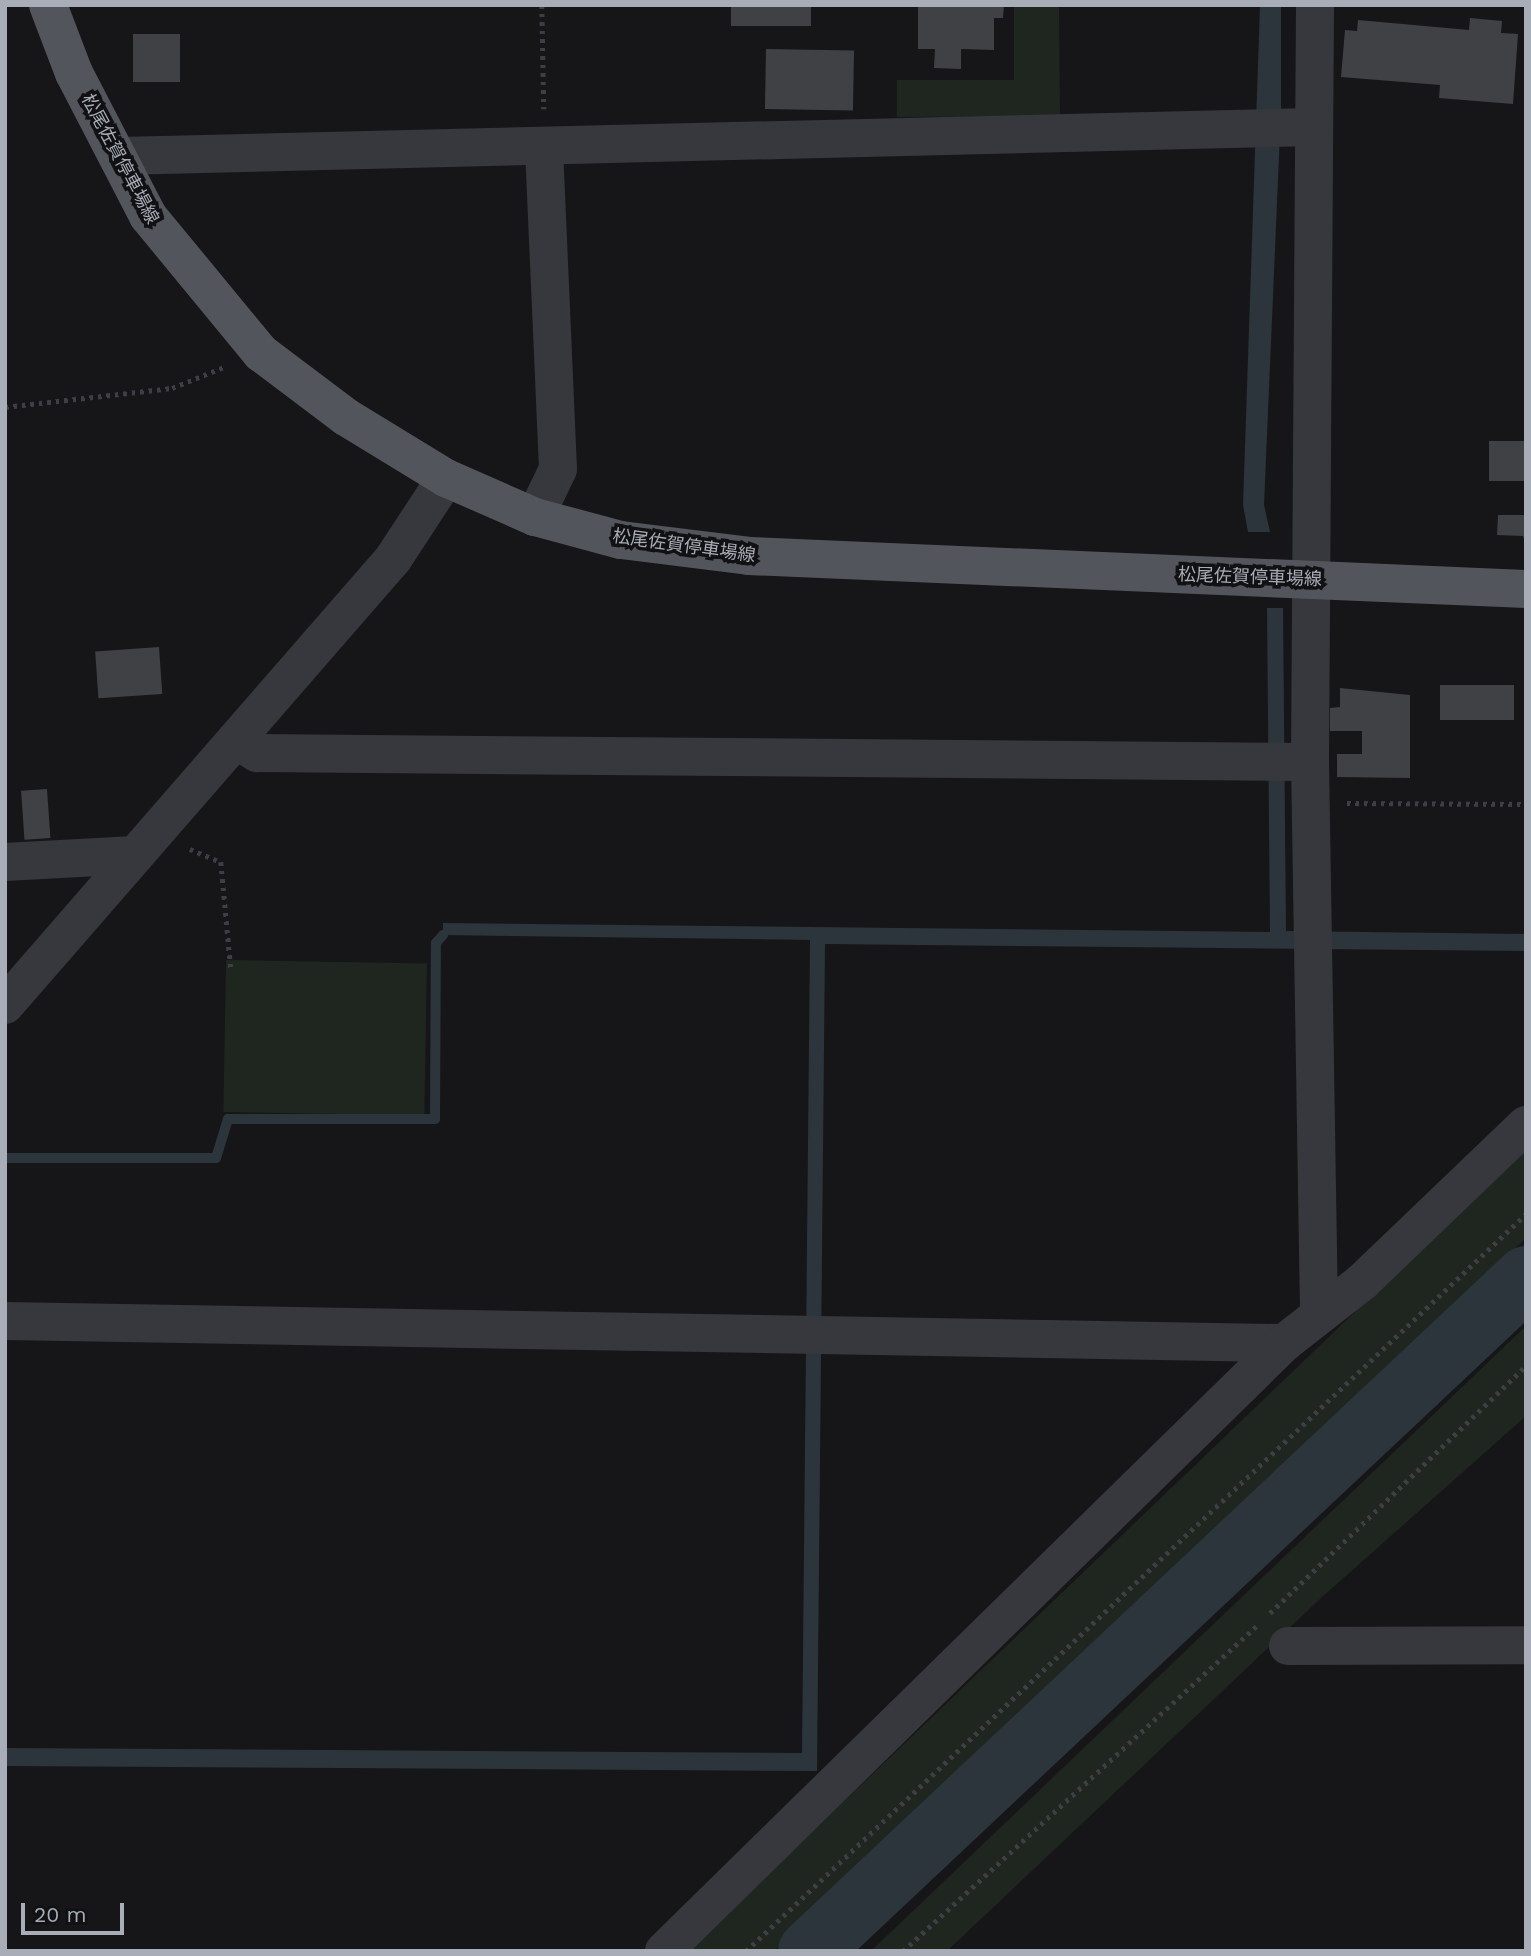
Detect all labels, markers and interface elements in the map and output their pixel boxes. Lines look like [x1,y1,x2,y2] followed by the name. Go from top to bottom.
[77,90,163,228] street label: 松尾佐賀停車場線
[611,525,757,567] street label: 松尾佐賀停車場線
[1178,564,1322,590] street label: 松尾佐賀停車場線
[24,1890,128,1934] scale bar
[34,1902,86,1927] text: 20 m

